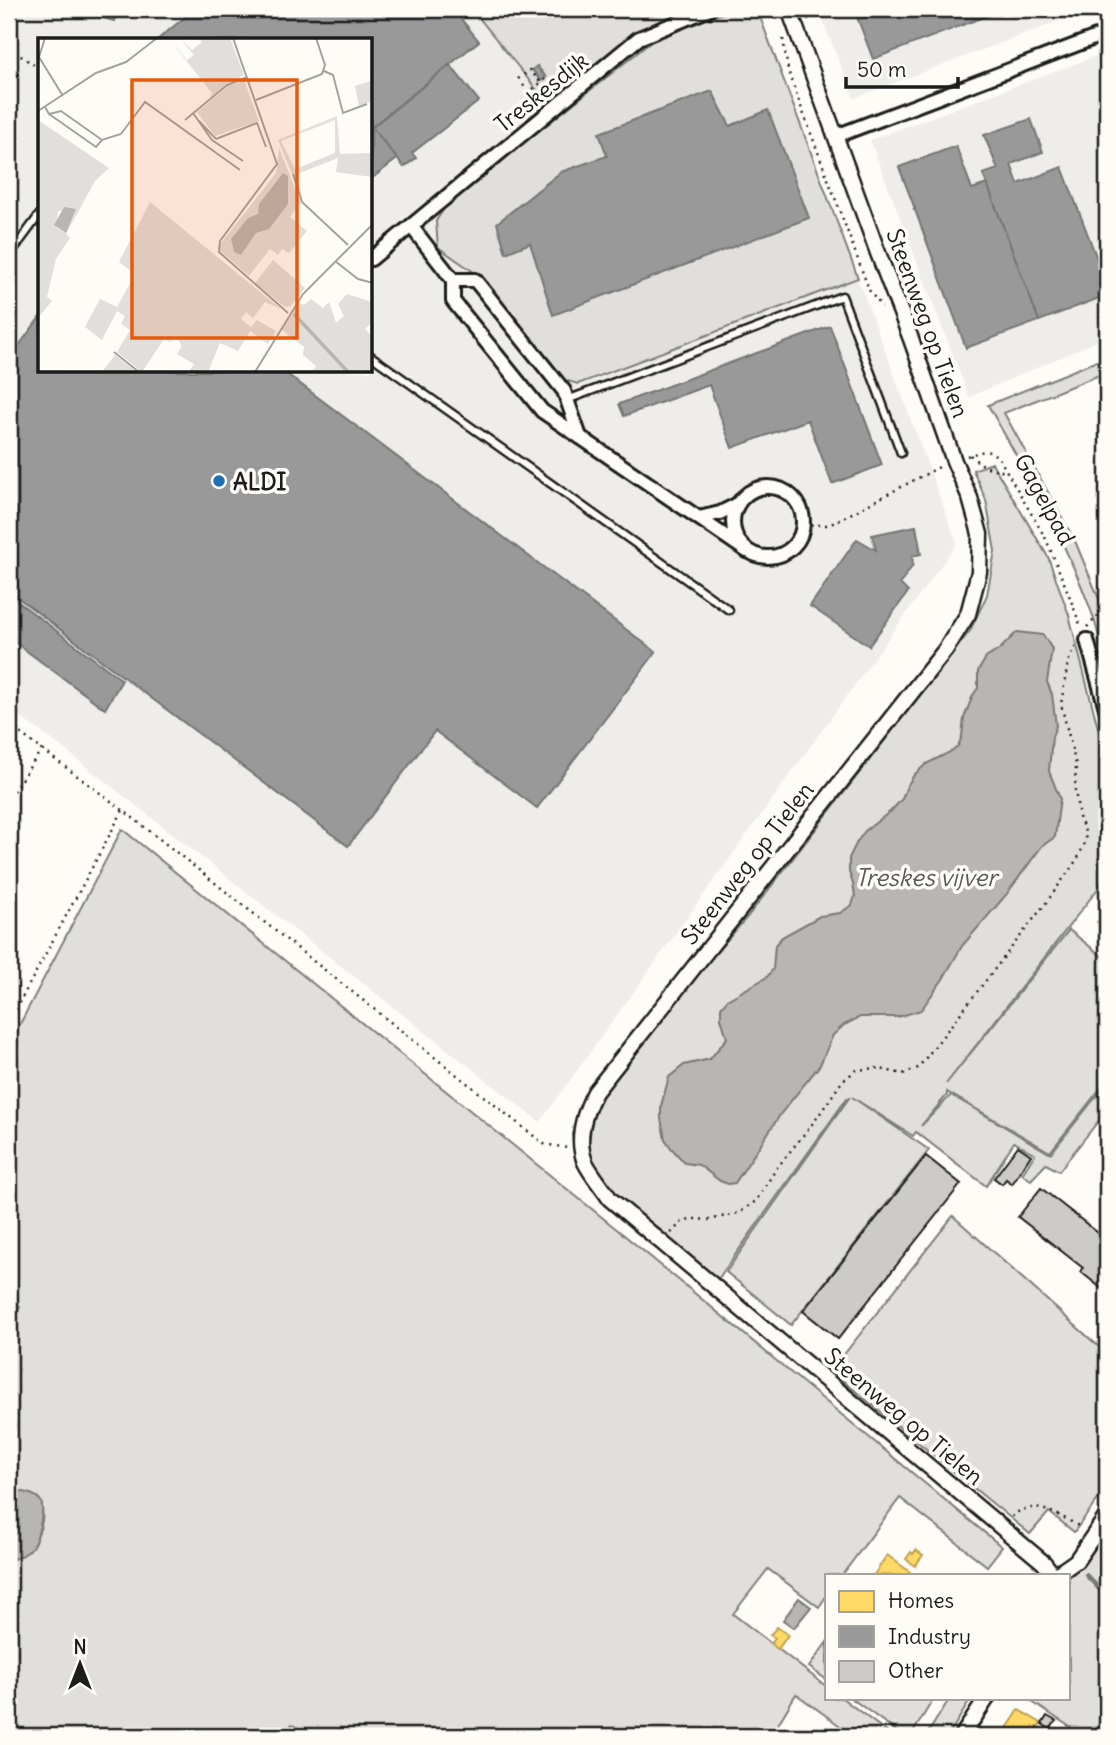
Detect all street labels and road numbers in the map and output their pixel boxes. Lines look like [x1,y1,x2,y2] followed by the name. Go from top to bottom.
[488,45,594,139] street label: Treskesdijk
[880,225,976,421] street label: Steenweg op Tielen
[1008,448,1082,550] street label: Gagelpad
[674,776,820,950] street label: Steenweg op Tielen
[819,1341,989,1491] street label: Steenweg op Tielen

